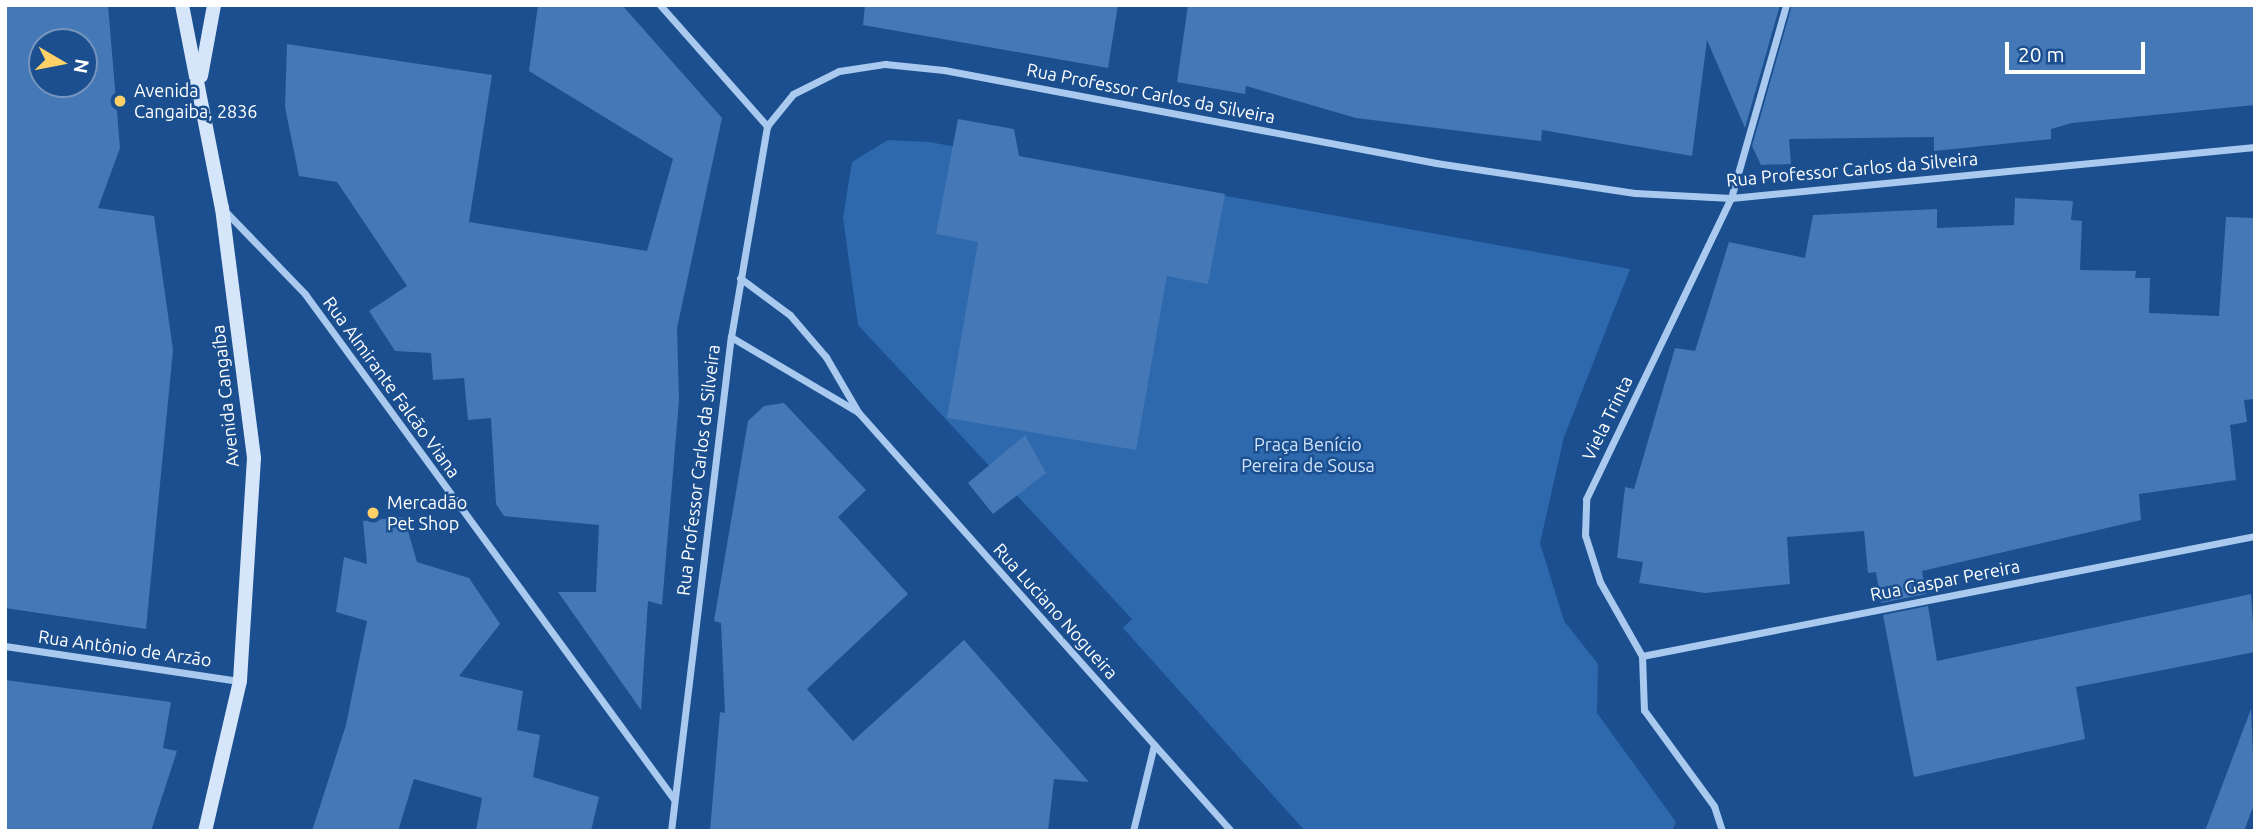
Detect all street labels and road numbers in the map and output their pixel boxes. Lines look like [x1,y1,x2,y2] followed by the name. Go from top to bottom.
[1025,58,1277,128] street label: Rua Professor Carlos da Silveira
[1725,147,1979,191] street label: Rua Professor Carlos da Silveira
[319,292,465,482] street label: Rua Almirante Falcão Viana
[207,324,243,468] street label: Avenida Cangaíba
[672,343,724,597] street label: Rua Professor Carlos da Silveira
[1577,372,1637,464] street label: Viela Trinta
[989,539,1123,683] street label: Rua Luciano Nogueira
[1868,555,2022,605] street label: Rua Gaspar Pereira
[37,625,213,671] street label: Rua Antônio de Arzão

